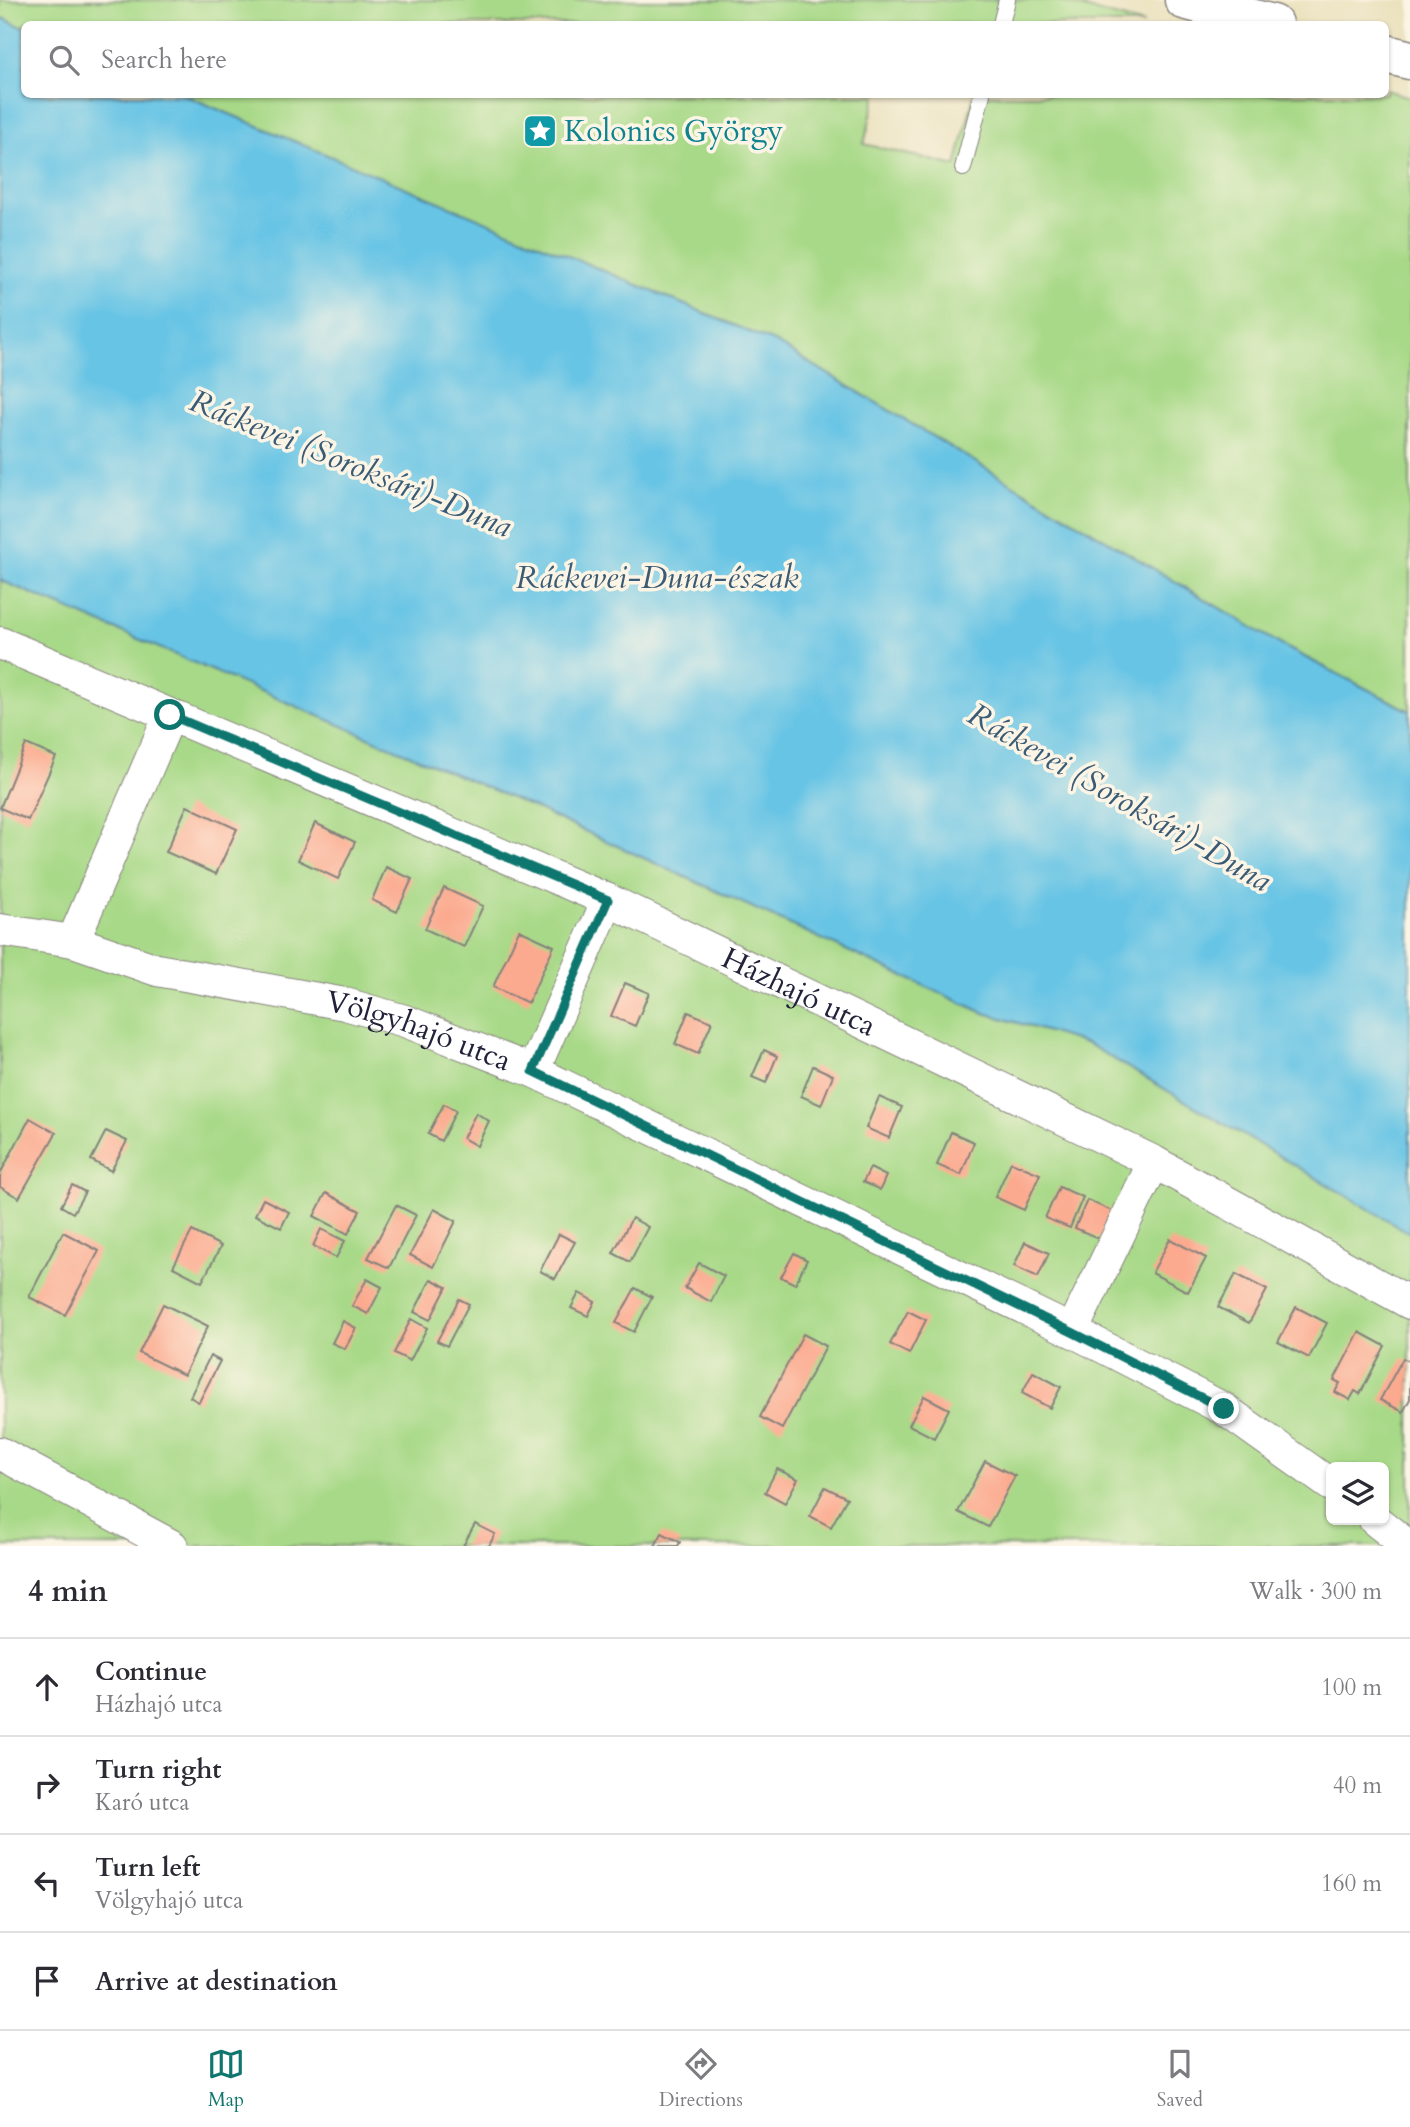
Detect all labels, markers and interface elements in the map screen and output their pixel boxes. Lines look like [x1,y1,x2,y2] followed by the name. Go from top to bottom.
[21,21,1389,98] search box
[45,41,83,79] icon: search
[101,42,227,77] text: Search here
[564,111,783,152] place label: Kolonics György
[521,112,559,150] place icon: Kolonics György
[183,379,518,549] water label: Ráckevei (Soroksári)-Duna
[515,556,799,600] water label: Ráckevei-Duna-észak
[960,693,1279,903] water label: Ráckevei (Soroksári)-Duna
[154,699,185,730] route start
[715,938,883,1047] street label: Házhajó utca
[323,981,517,1081] street label: Völgyhajó utca
[1208,1393,1239,1424] route end
[1326,1462,1389,1525] map controls
[1326,1462,1389,1525] button: layers
[28,1571,108,1612] text: 4 min
[1249,1576,1382,1607] text: Walk · 300 m
[95,1654,207,1689] text: Continue
[28,1668,66,1706] icon: ahead
[1321,1672,1382,1703] text: 100 m
[95,1689,222,1720] text: Házhajó utca
[95,1752,222,1787] text: Turn right
[28,1766,66,1804] icon: right
[1333,1770,1382,1801] text: 40 m
[95,1787,189,1818] text: Karó utca
[95,1850,200,1885] text: Turn left
[28,1864,66,1902] icon: left
[1321,1868,1382,1899] text: 160 m
[95,1885,243,1916] text: Völgyhajó utca
[28,1962,66,2000] icon: arrive
[95,1964,338,1999] text: Arrive at destination
[207,2045,245,2113] tab: Map
[659,2045,743,2113] tab: Directions
[1157,2045,1203,2113] tab: Saved

